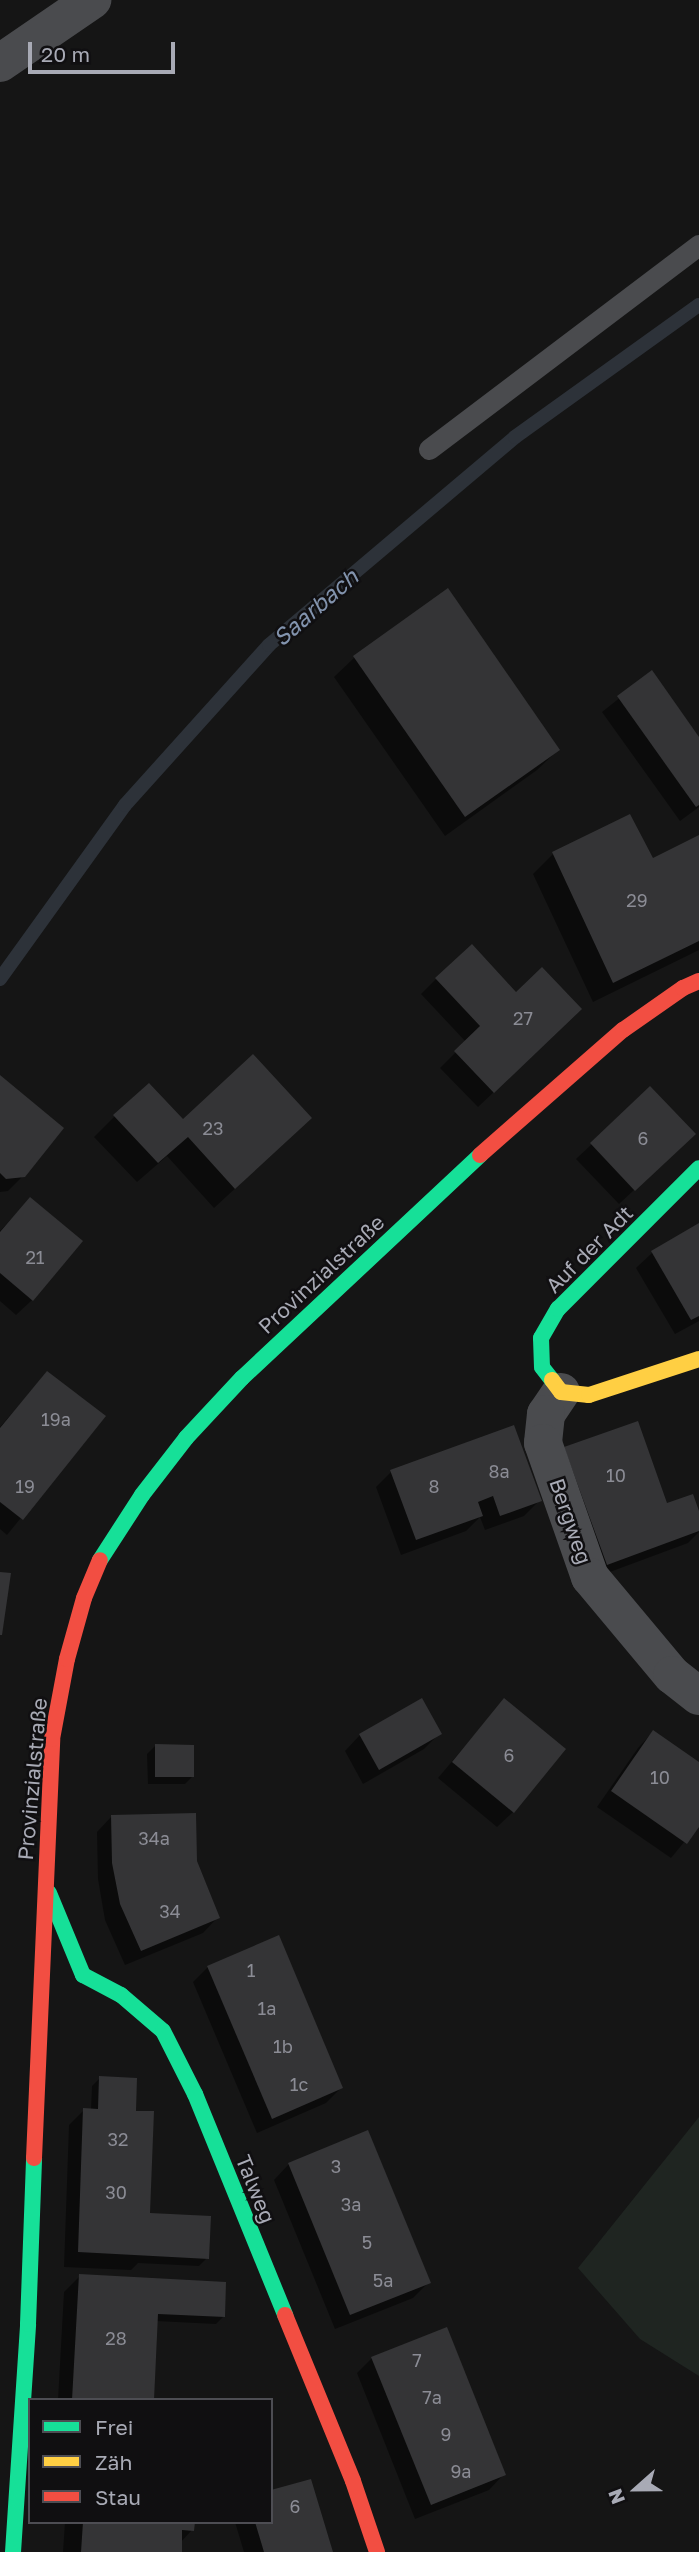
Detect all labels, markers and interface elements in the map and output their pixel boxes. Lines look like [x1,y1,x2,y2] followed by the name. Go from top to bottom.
[32,28,178,72] scale bar
[41,41,90,67] text: 20 m
[267,563,363,651] water label: Saarbach
[626,889,648,911] house number: 29
[513,1007,533,1029] house number: 27
[203,1117,223,1139] house number: 23
[638,1127,648,1149] house number: 6
[540,1200,638,1298] street label: Auf der Adt
[253,1209,389,1339] street label: Provinzialstraße
[25,1246,45,1268] house number: 21
[41,1408,71,1430] house number: 19a
[488,1460,510,1482] house number: 8a
[606,1464,626,1486] house number: 10
[15,1475,35,1497] house number: 19
[429,1475,439,1497] house number: 8
[545,1475,597,1567] street label: Bergweg
[12,1697,52,1861] street label: Provinzialstraße
[504,1744,514,1766] house number: 6
[650,1766,670,1788] house number: 10
[138,1827,170,1849] house number: 34a
[159,1900,181,1922] house number: 34
[247,1959,255,1981] house number: 1
[258,1997,276,2019] house number: 1a
[273,2035,293,2057] house number: 1b
[290,2073,308,2095] house number: 1c
[108,2128,128,2150] house number: 32
[231,2151,281,2227] street label: Talweg
[331,2155,341,2177] house number: 3
[105,2181,127,2203] house number: 30
[341,2193,361,2215] house number: 3a
[362,2231,372,2253] house number: 5
[373,2269,393,2291] house number: 5a
[105,2327,127,2349] house number: 28
[412,2349,422,2371] house number: 7
[422,2386,442,2408] house number: 7a
[28,2398,273,2524] legend
[95,2414,133,2440] text: Frei
[441,2423,451,2445] house number: 9
[95,2449,132,2475] text: Zäh
[601,2454,671,2524] north arrow
[450,2460,472,2482] house number: 9a
[95,2484,141,2510] text: Stau
[603,2486,629,2508] text: N
[290,2495,300,2517] house number: 6

